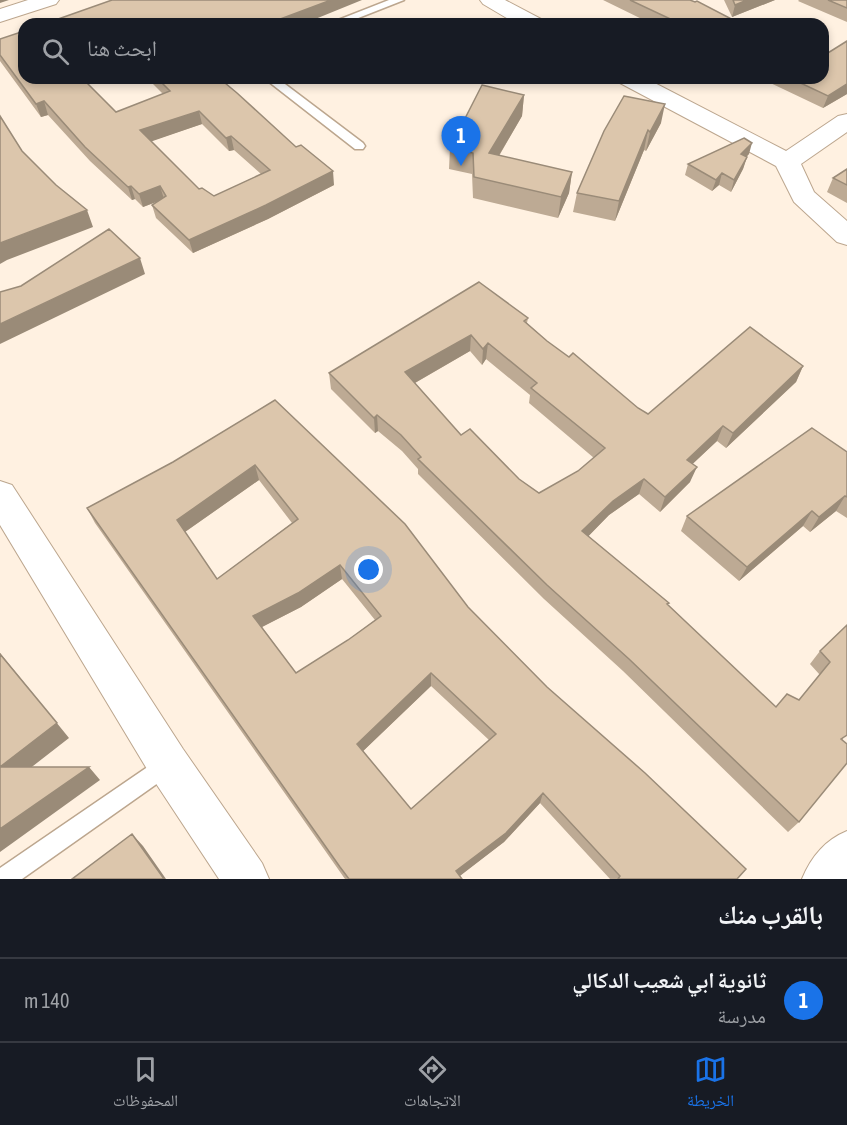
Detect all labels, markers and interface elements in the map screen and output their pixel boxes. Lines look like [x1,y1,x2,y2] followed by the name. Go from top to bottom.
[18,18,829,84] search box
[39,35,72,68] icon: search
[87,35,157,61] text: ابحث هنا
[442,116,480,166] pin: 1
[354,555,383,584] your location
[718,900,823,930] text: بالقرب منك
[572,967,766,993] text: ثانوية ابي شعيب الدكالي
[24,989,69,1012] text: 140 m
[799,989,808,1012] text: 1
[717,1004,766,1027] text: مدرسة
[113,1053,178,1116] tab: المحفوظات
[404,1053,461,1116] tab: الاتجاهات
[687,1053,734,1116] tab: الخريطة

